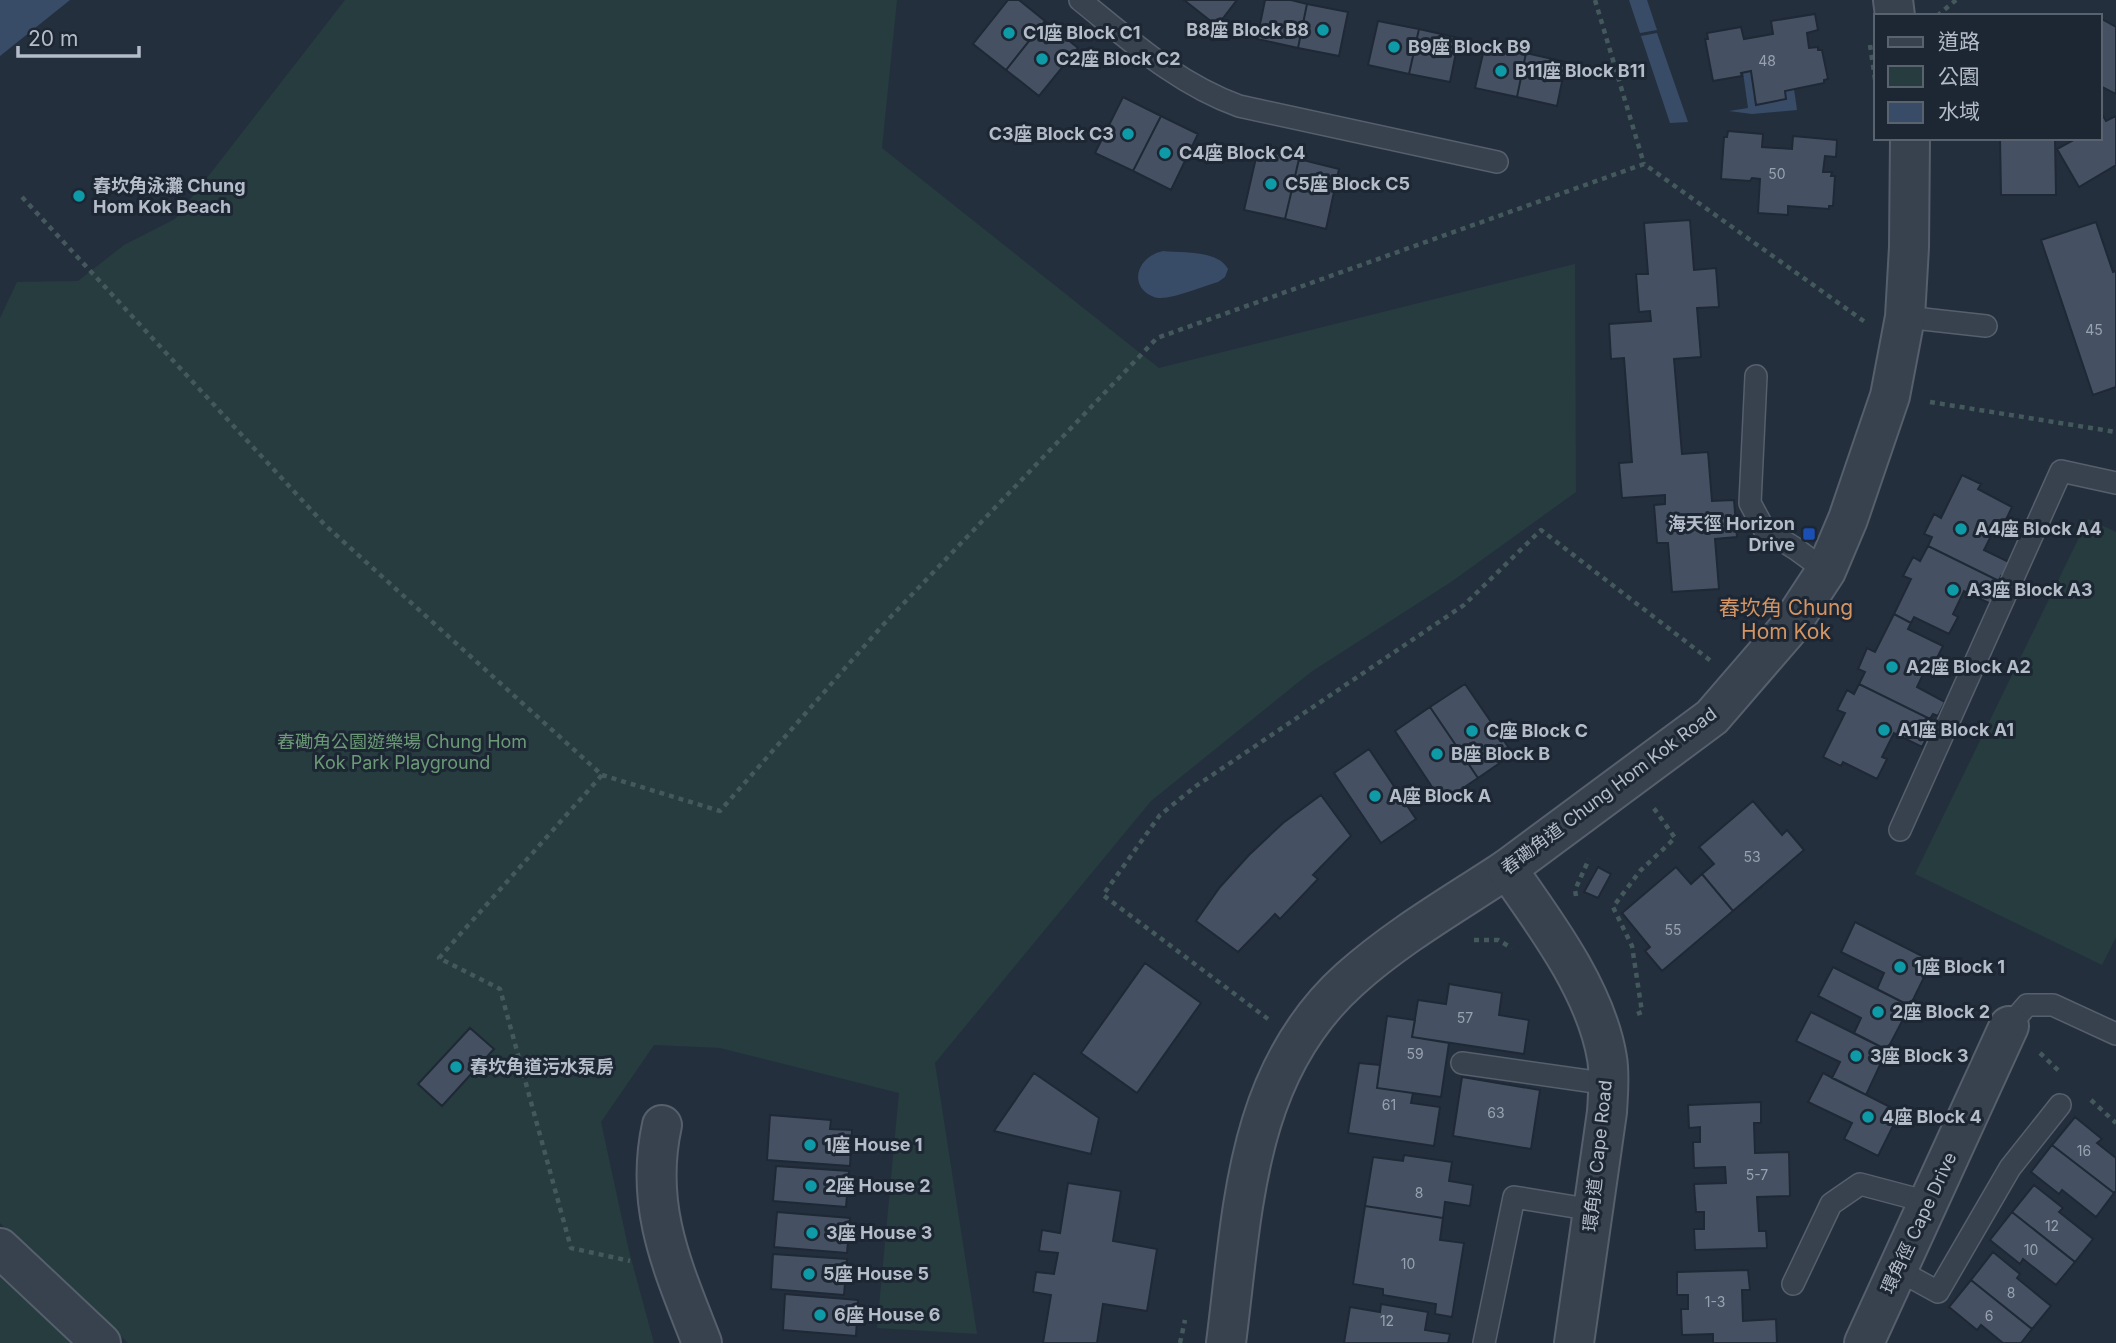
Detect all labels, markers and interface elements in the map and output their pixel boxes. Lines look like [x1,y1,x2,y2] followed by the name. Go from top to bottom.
[18,14,138,58] scale bar
[1874,14,2102,140] legend
[1186,19,1309,40] place label: B8座 Block B8
[1023,22,1141,43] place label: C1座 Block C1
[1315,22,1331,38] marker: B8座 Block B8
[1001,25,1017,41] marker: C1座 Block C1
[28,26,78,51] text: 20 m
[1938,29,1980,54] text: 道路
[1408,36,1531,57] place label: B9座 Block B9
[1386,39,1402,55] marker: B9座 Block B9
[1056,48,1181,69] place label: C2座 Block C2
[1034,51,1050,67] marker: C2座 Block C2
[1758,52,1776,69] house number: 48
[1515,60,1645,81] place label: B11座 Block B11
[1493,63,1509,79] marker: B11座 Block B11
[1938,64,1980,89] text: 公園
[1938,99,1980,124] text: 水域
[989,123,1114,144] place label: C3座 Block C3
[1120,126,1136,142] marker: C3座 Block C3
[1179,142,1305,163] place label: C4座 Block C4
[1157,145,1173,161] marker: C4座 Block C4
[1768,165,1786,182] house number: 50
[1285,173,1410,194] place label: C5座 Block C5
[93,175,246,217] place label: 舂坎角泳灘 Chung Hom Kok Beach
[1263,176,1279,192] marker: C5座 Block C5
[71,188,87,204] marker: 舂坎角泳灘 Chung Hom Kok Beach
[2085,321,2103,338] house number: 45
[1668,513,1795,555] place label: 海天徑 Horizon Drive
[1975,518,2102,539] place label: A4座 Block A4
[1953,521,1969,537] marker: A4座 Block A4
[1801,526,1817,542] marker: 海天徑 Horizon Drive
[1967,579,2093,600] place label: A3座 Block A3
[1945,582,1961,598] marker: A3座 Block A3
[1719,595,1853,644] district label: 舂坎角 Chung Hom Kok
[1906,656,2031,677] place label: A2座 Block A2
[1884,659,1900,675] marker: A2座 Block A2
[1497,703,1720,878] street label: 舂磡角道 Chung Hom Kok Road
[1898,719,2014,740] place label: A1座 Block A1
[1486,720,1588,741] place label: C座 Block C
[1876,722,1892,738] marker: A1座 Block A1
[1464,723,1480,739] marker: C座 Block C
[277,731,527,773] park label: 舂磡角公園遊樂場 Chung Hom Kok Park Playground
[1451,743,1550,764] place label: B座 Block B
[1429,746,1445,762] marker: B座 Block B
[1389,785,1491,806] place label: A座 Block A
[1367,788,1383,804] marker: A座 Block A
[1743,848,1761,865] house number: 53
[1664,921,1682,938] house number: 55
[1914,956,2005,977] place label: 1座 Block 1
[1892,959,1908,975] marker: 1座 Block 1
[1892,1001,1990,1022] place label: 2座 Block 2
[1870,1004,1886,1020] marker: 2座 Block 2
[1457,1009,1473,1026] house number: 57
[1406,1045,1424,1062] house number: 59
[1870,1045,1969,1066] place label: 3座 Block 3
[1848,1048,1864,1064] marker: 3座 Block 3
[470,1056,614,1077] place label: 舂坎角道污水泵房
[448,1059,464,1075] marker: 舂坎角道污水泵房
[1579,1079,1616,1233] street label: 環角道 Cape Road
[1382,1096,1396,1113] house number: 61
[1487,1104,1505,1121] house number: 63
[1882,1106,1982,1127] place label: 4座 Block 4
[1860,1109,1876,1125] marker: 4座 Block 4
[824,1134,923,1155] place label: 1座 House 1
[802,1137,818,1153] marker: 1座 House 1
[2077,1142,2091,1159] house number: 16
[1877,1149,1961,1297] street label: 環角徑 Cape Drive
[1746,1166,1768,1183] house number: 5-7
[825,1175,931,1196] place label: 2座 House 2
[803,1178,819,1194] marker: 2座 House 2
[1415,1184,1423,1201] house number: 8
[2045,1217,2059,1234] house number: 12
[826,1222,932,1243] place label: 3座 House 3
[804,1225,820,1241] marker: 3座 House 3
[2024,1241,2038,1258] house number: 10
[1401,1255,1415,1272] house number: 10
[823,1263,929,1284] place label: 5座 House 5
[801,1266,817,1282] marker: 5座 House 5
[2007,1284,2015,1301] house number: 8
[1705,1293,1725,1310] house number: 1-3
[834,1304,940,1325] place label: 6座 House 6
[812,1307,828,1323] marker: 6座 House 6
[1985,1307,1993,1324] house number: 6
[1380,1312,1394,1329] house number: 12

